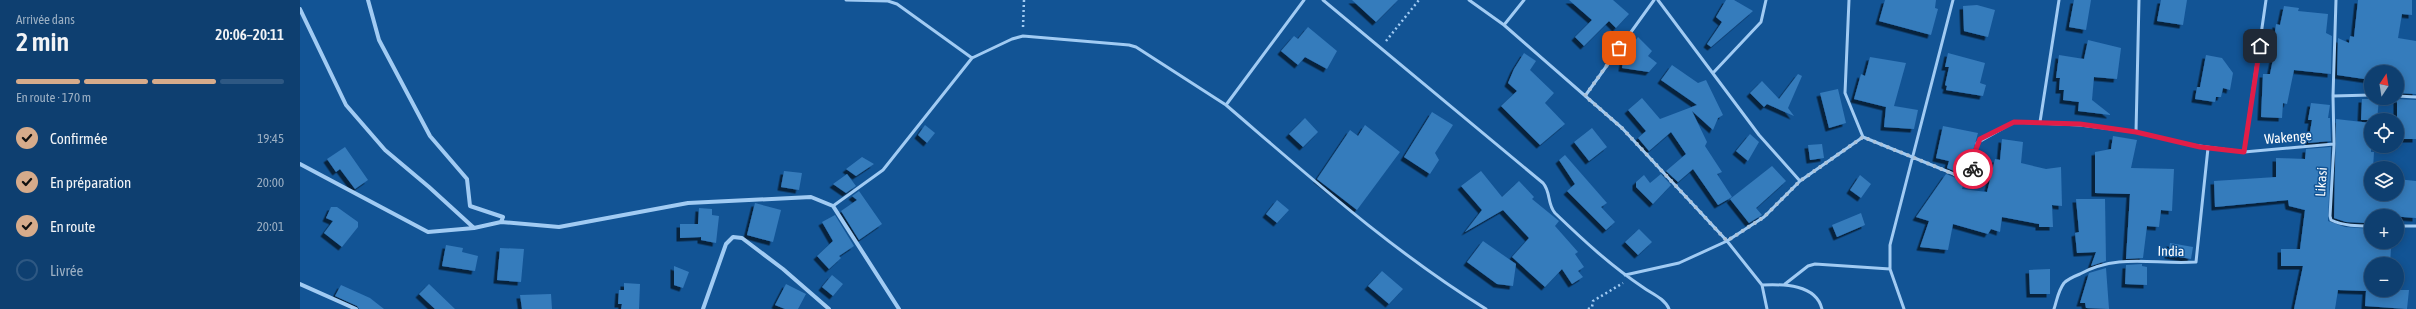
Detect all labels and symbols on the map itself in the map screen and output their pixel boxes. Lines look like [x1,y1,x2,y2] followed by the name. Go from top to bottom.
[2243,29,2277,63] pin
[1602,31,1636,65] pin
[2364,65,2404,105] north arrow
[2264,127,2312,147] street label: Wakenge
[1953,149,1993,189] courier
[2312,167,2330,197] street label: Likasi
[2157,243,2185,259] street label: India

